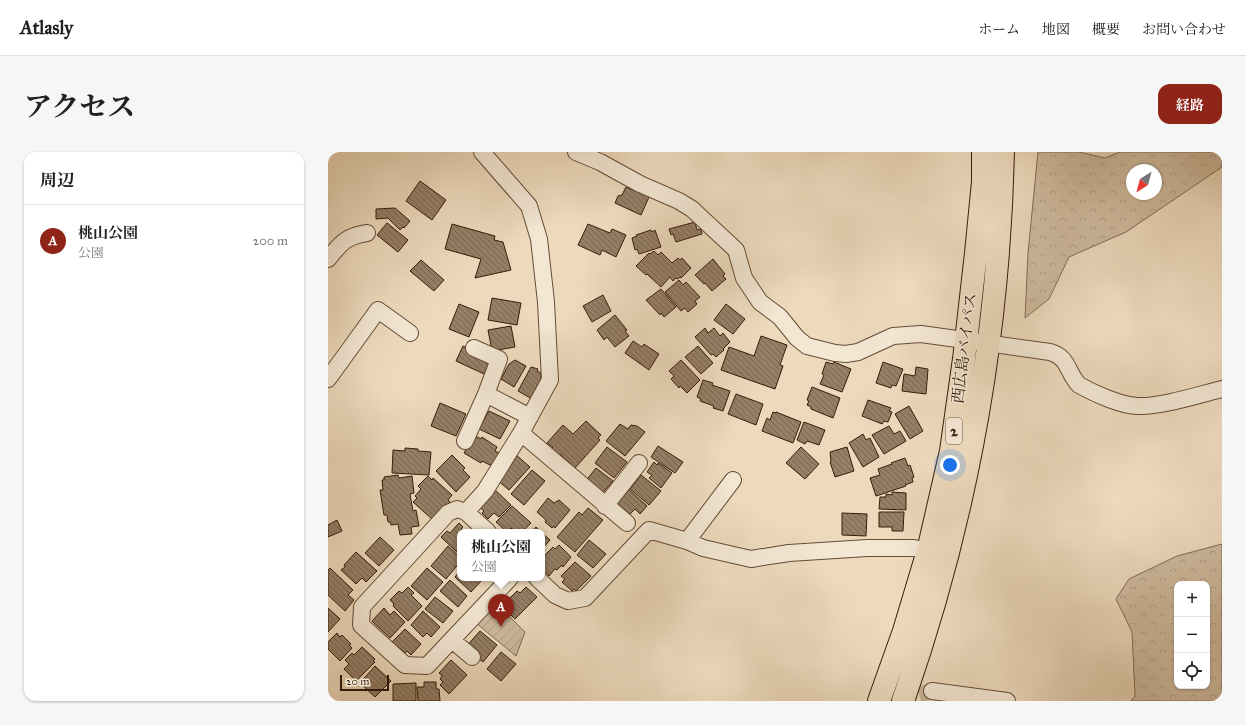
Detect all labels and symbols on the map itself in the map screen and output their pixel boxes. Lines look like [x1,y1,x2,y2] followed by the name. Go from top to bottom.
[1126,164,1162,200] north arrow
[948,291,980,405] street label: 西広島バイパス
[946,418,962,444] road number: 2
[940,455,960,475] your location
[488,594,514,627] pin: A
[340,673,389,692] scale bar

